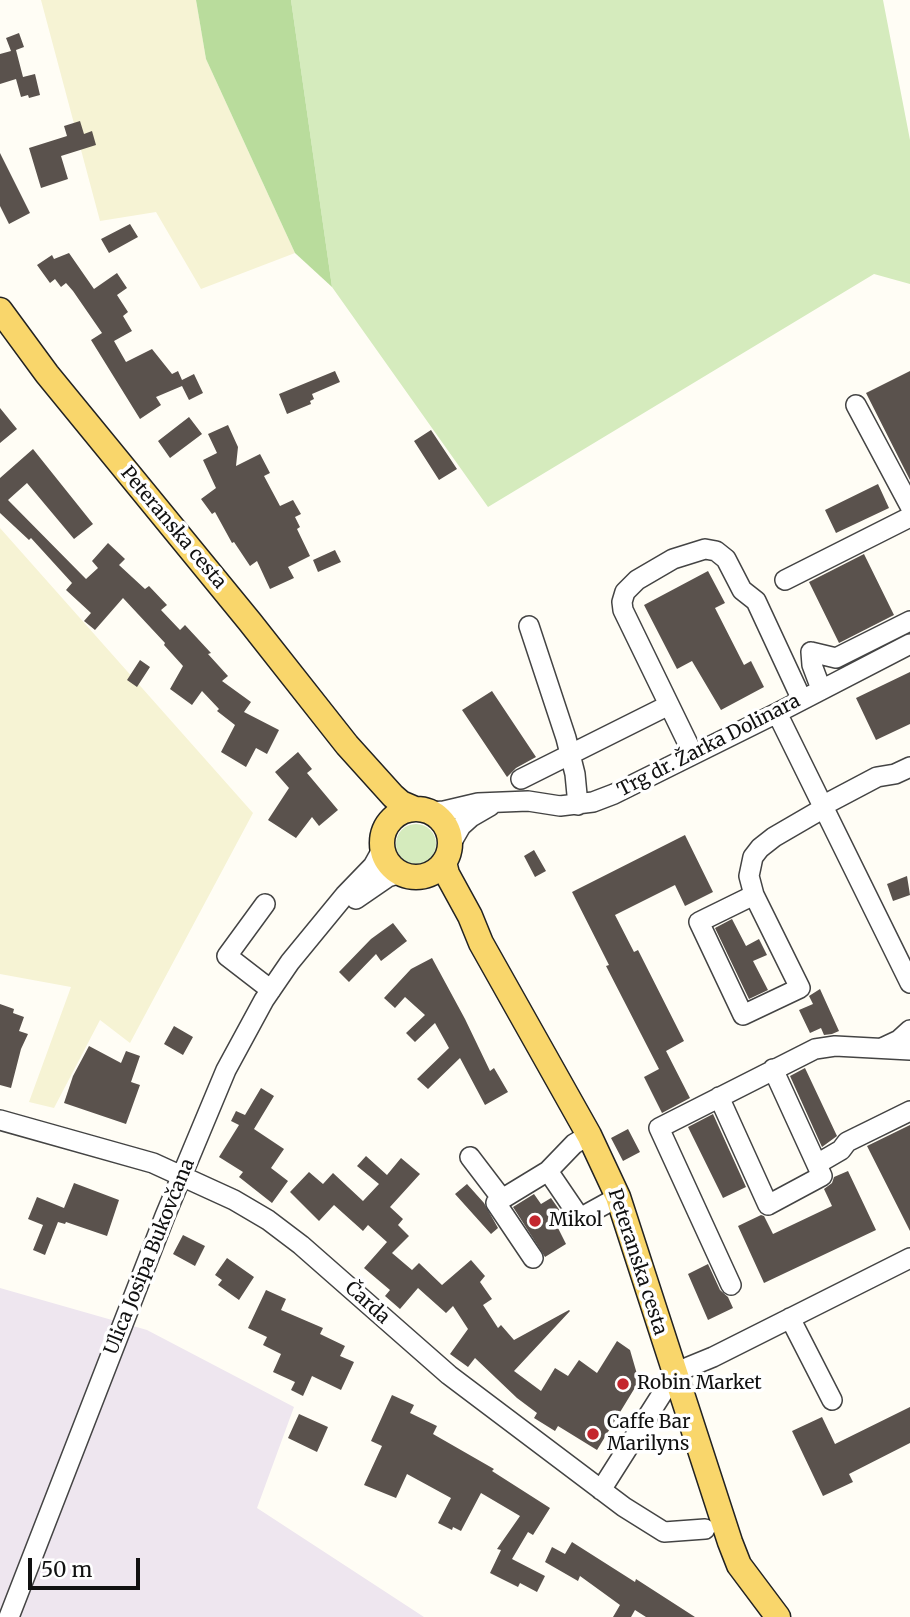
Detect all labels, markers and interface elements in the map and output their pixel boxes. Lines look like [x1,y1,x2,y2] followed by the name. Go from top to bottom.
[115,462,231,594] street label: Peteranska cesta
[614,690,804,802] street label: Trg dr. Žarka Dolinara
[100,1156,200,1358] street label: Ulica Josipa Bukovčana
[603,1186,671,1338] street label: Peteranska cesta
[549,1210,602,1232] place label: Mikol
[527,1213,543,1229] marker: Mikol
[340,1277,394,1329] street label: Čarda
[637,1373,762,1395] place label: Robin Market
[615,1376,631,1392] marker: Robin Market
[607,1412,691,1456] place label: Caffe Bar Marilyns
[585,1426,601,1442] marker: Caffe Bar Marilyns
[32,1544,144,1588] scale bar
[41,1556,92,1583] text: 50 m

